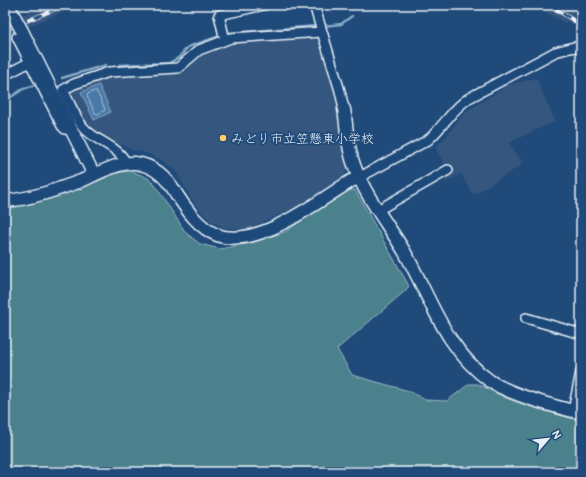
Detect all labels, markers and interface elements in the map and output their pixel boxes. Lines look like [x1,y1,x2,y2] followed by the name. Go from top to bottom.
[231,131,374,147] place label: みどり市立笠懸東小学校
[218,133,228,143] marker: みどり市立笠懸東小学校
[528,419,568,459] north arrow
[549,428,564,441] text: N

